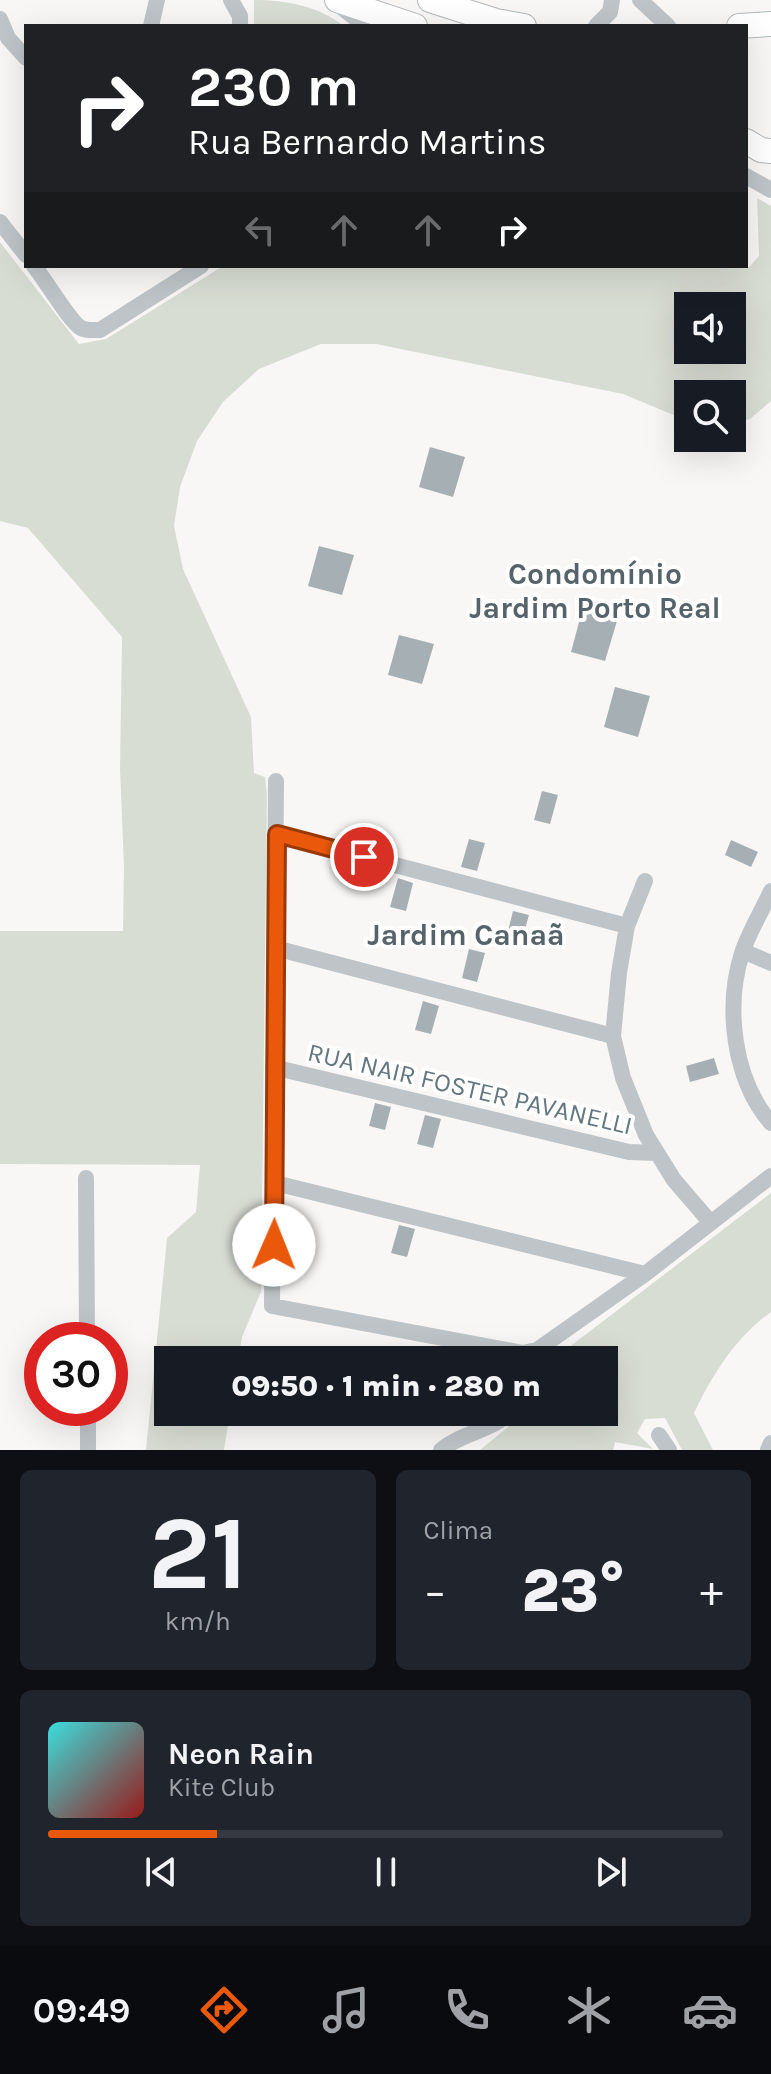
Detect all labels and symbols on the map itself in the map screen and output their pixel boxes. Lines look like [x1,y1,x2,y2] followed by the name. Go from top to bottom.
[469,556,721,626] district label: Condomínio Jardim Porto Real
[330,823,398,891] pin
[367,917,565,953] district label: Jardim Canaã
[305,1037,635,1141] street label: RUA NAIR FOSTER PAVANELLI
[232,1203,316,1287] position arrow
[24,1322,128,1426] speed limit sign: 30

